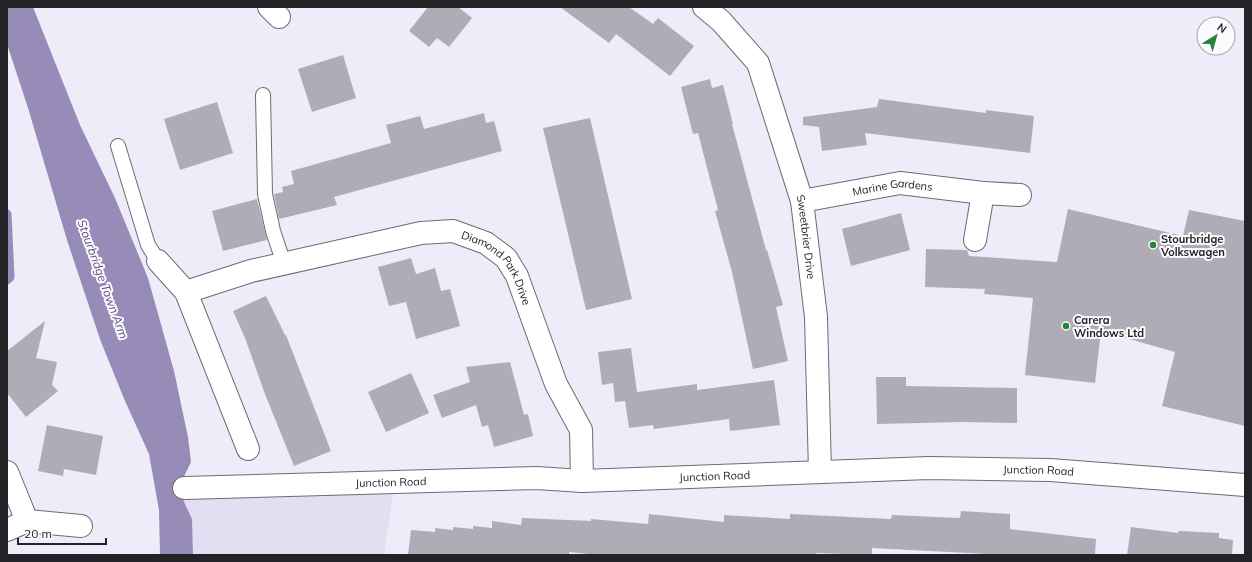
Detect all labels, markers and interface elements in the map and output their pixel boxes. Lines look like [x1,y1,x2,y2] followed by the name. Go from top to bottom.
[1196,16,1236,56] north arrow
[1214,20,1230,36] text: N
[851,176,934,199] street label: Marine Gardens
[793,193,818,280] street label: Sweetbrier Drive
[74,217,132,341] water label: Stourbridge Town Arm
[459,228,534,307] street label: Diamond Park Drive
[1160,232,1225,259] place label: Stourbridge Volkswagen
[1148,240,1158,250] marker: Stourbridge Volkswagen
[1074,313,1144,340] place label: Carera Windows Ltd
[1061,321,1071,331] marker: Carera Windows Ltd
[1003,462,1074,479] street label: Junction Road
[679,468,750,484] street label: Junction Road
[355,474,427,490] street label: Junction Road
[18,520,106,546] scale bar
[24,526,52,541] text: 20 m

